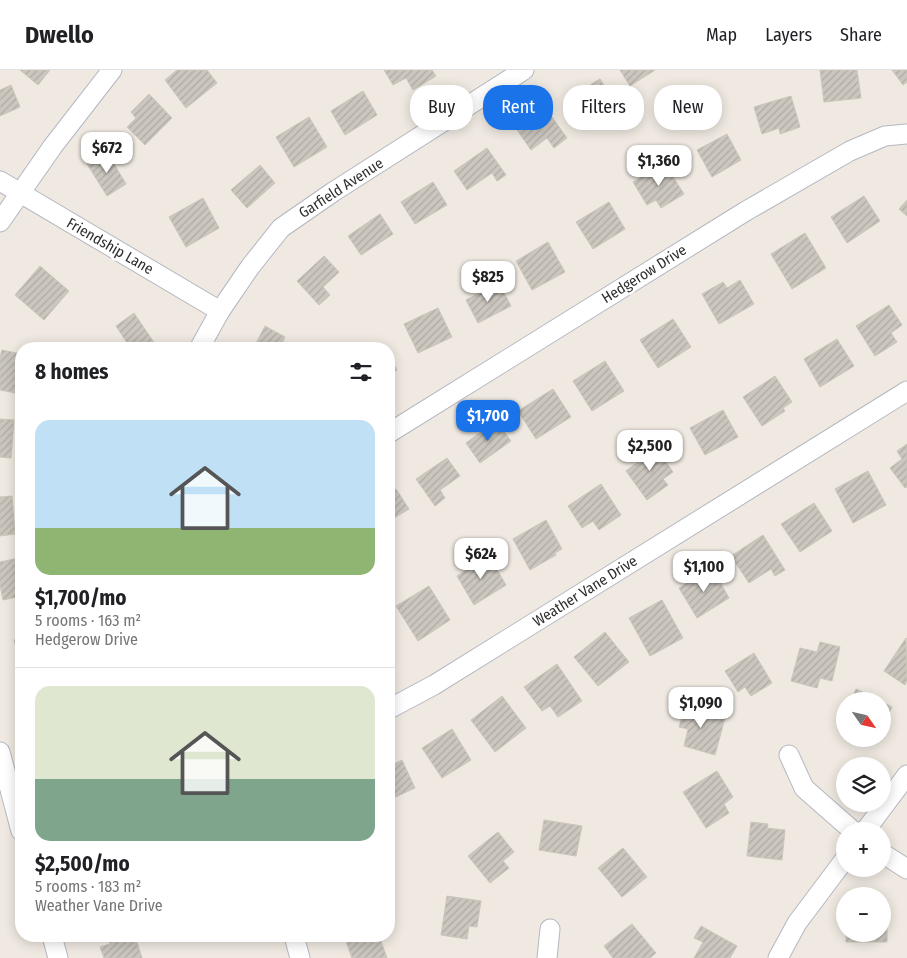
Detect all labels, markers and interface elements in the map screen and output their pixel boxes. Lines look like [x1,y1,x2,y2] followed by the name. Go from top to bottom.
[25,21,94,49] text: Dwello
[706,24,737,46] text: Map
[765,24,812,46] text: Layers
[840,24,882,46] text: Share
[410,85,473,130] chip: Buy
[483,85,553,130] chip: Rent
[563,85,644,130] chip: Filters
[654,85,722,130] chip: New
[77,132,137,174] pin: $672
[92,138,122,157] text: $672
[618,144,700,187] pin: $1,360
[638,151,680,170] text: $1,360
[295,154,387,222] street label: Garfield Avenue
[63,214,157,278] street label: Friendship Lane
[598,241,690,307] street label: Hedgerow Drive
[458,260,518,303] pin: $825
[472,267,504,286] text: $825
[347,358,375,386] icon: filters
[35,359,109,385] text: 8 homes
[447,400,529,442] pin: $1,700
[467,406,509,425] text: $1,700
[609,430,691,472] pin: $2,500
[628,436,672,455] text: $2,500
[160,453,250,543] icon: home
[451,538,511,580] pin: $624
[465,544,497,563] text: $624
[663,550,745,593] pin: $1,100
[529,552,641,630] street label: Weather Vane Drive
[684,557,724,576] text: $1,100
[35,585,126,611] text: $1,700/mo
[35,611,141,630] text: 5 rooms · 163 m²
[35,630,138,649] text: Hedgerow Drive
[660,686,742,729] pin: $1,090
[836,692,891,748] north arrow
[836,692,891,942] map controls
[679,693,723,712] text: $1,090
[160,718,250,808] icon: home
[836,757,891,812] button: layers
[836,822,891,877] button: +
[35,851,130,877] text: $2,500/mo
[35,877,141,896] text: 5 rooms · 183 m²
[836,887,891,942] button: −
[35,896,163,915] text: Weather Vane Drive

